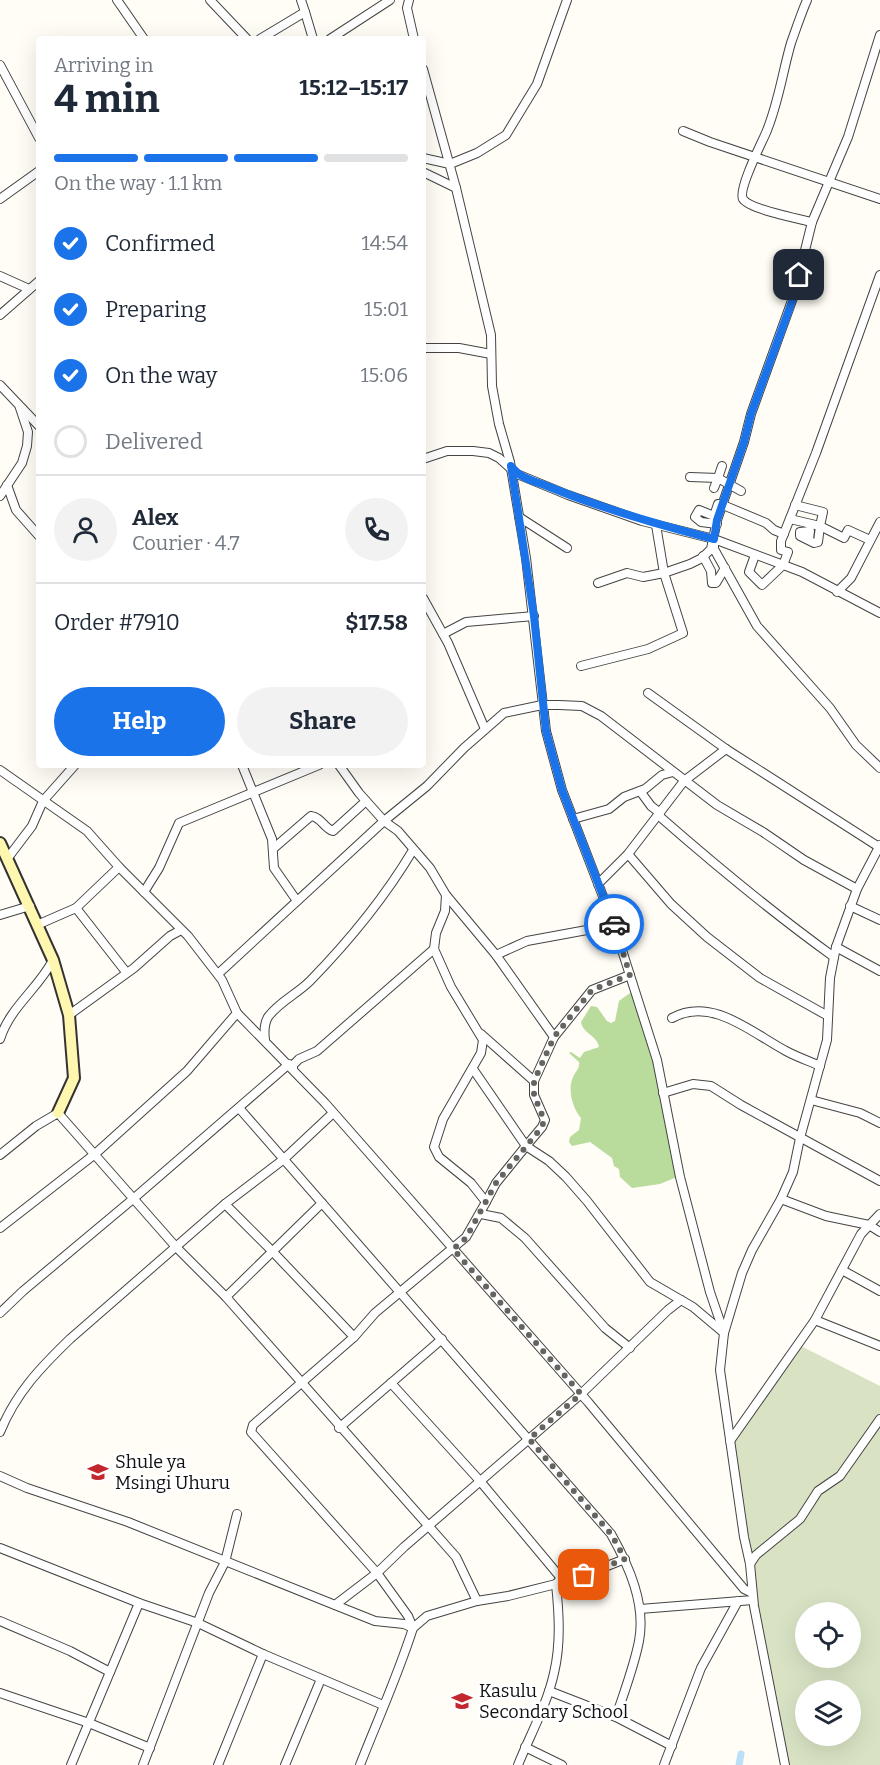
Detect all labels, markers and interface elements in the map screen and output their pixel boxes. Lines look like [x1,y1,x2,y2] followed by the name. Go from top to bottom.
[54,53,153,77] text: Arriving in
[299,74,408,101] text: 15:12–15:17
[54,76,160,122] text: 4 min
[54,171,222,195] text: On the way · 1.1 km
[54,227,87,260] icon: check
[105,230,215,257] text: Confirmed
[362,231,408,255] text: 14:54
[773,249,824,300] pin
[782,258,815,291] icon: home
[54,293,87,326] icon: check
[105,296,207,323] text: Preparing
[364,297,408,321] text: 15:01
[54,359,87,392] icon: check
[105,362,217,389] text: On the way
[360,363,408,387] text: 15:06
[105,428,203,455] text: Delivered
[54,498,117,561] button: person
[345,498,408,561] button: phone
[132,504,178,531] text: Alex
[132,531,240,555] text: Courier · 4.7
[54,609,180,636] text: Order #7910
[345,609,408,636] text: $17.58
[54,687,225,756] button: Help
[237,687,408,756] button: Share
[584,894,644,954] courier
[598,908,631,941] icon: car
[115,1451,230,1494] place label: Shule ya Msingi Uhuru
[86,1460,110,1484] school or university icon: Shule ya Msingi Uhuru
[558,1549,609,1600] pin
[567,1558,600,1591] icon: bag
[795,1602,861,1746] map controls
[795,1602,861,1668] button: locate
[479,1680,628,1723] place label: Kasulu Secondary School
[795,1680,861,1746] button: layers
[450,1689,474,1713] school or university icon: Kasulu Secondary School

